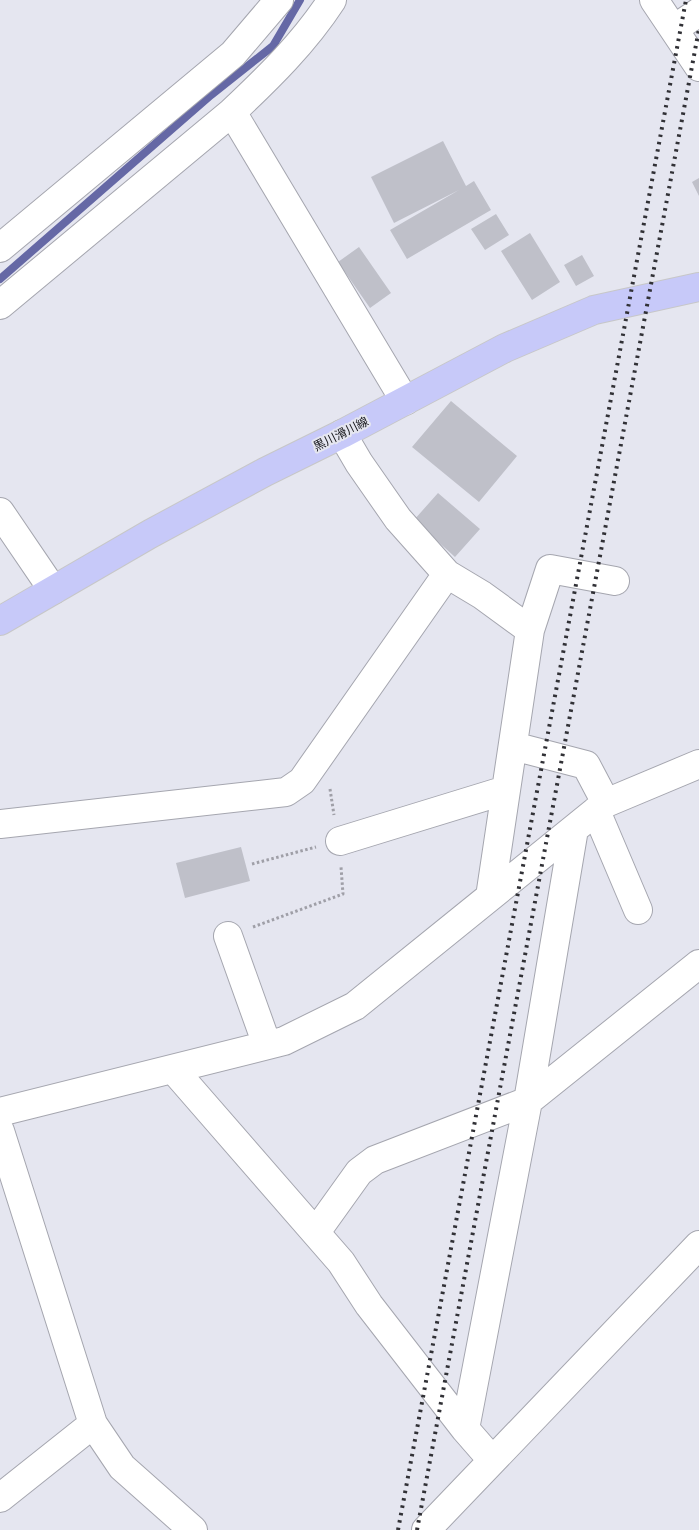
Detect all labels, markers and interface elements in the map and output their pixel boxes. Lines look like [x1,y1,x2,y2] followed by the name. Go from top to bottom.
[311,414,370,453] street label: 黒川滑川線

